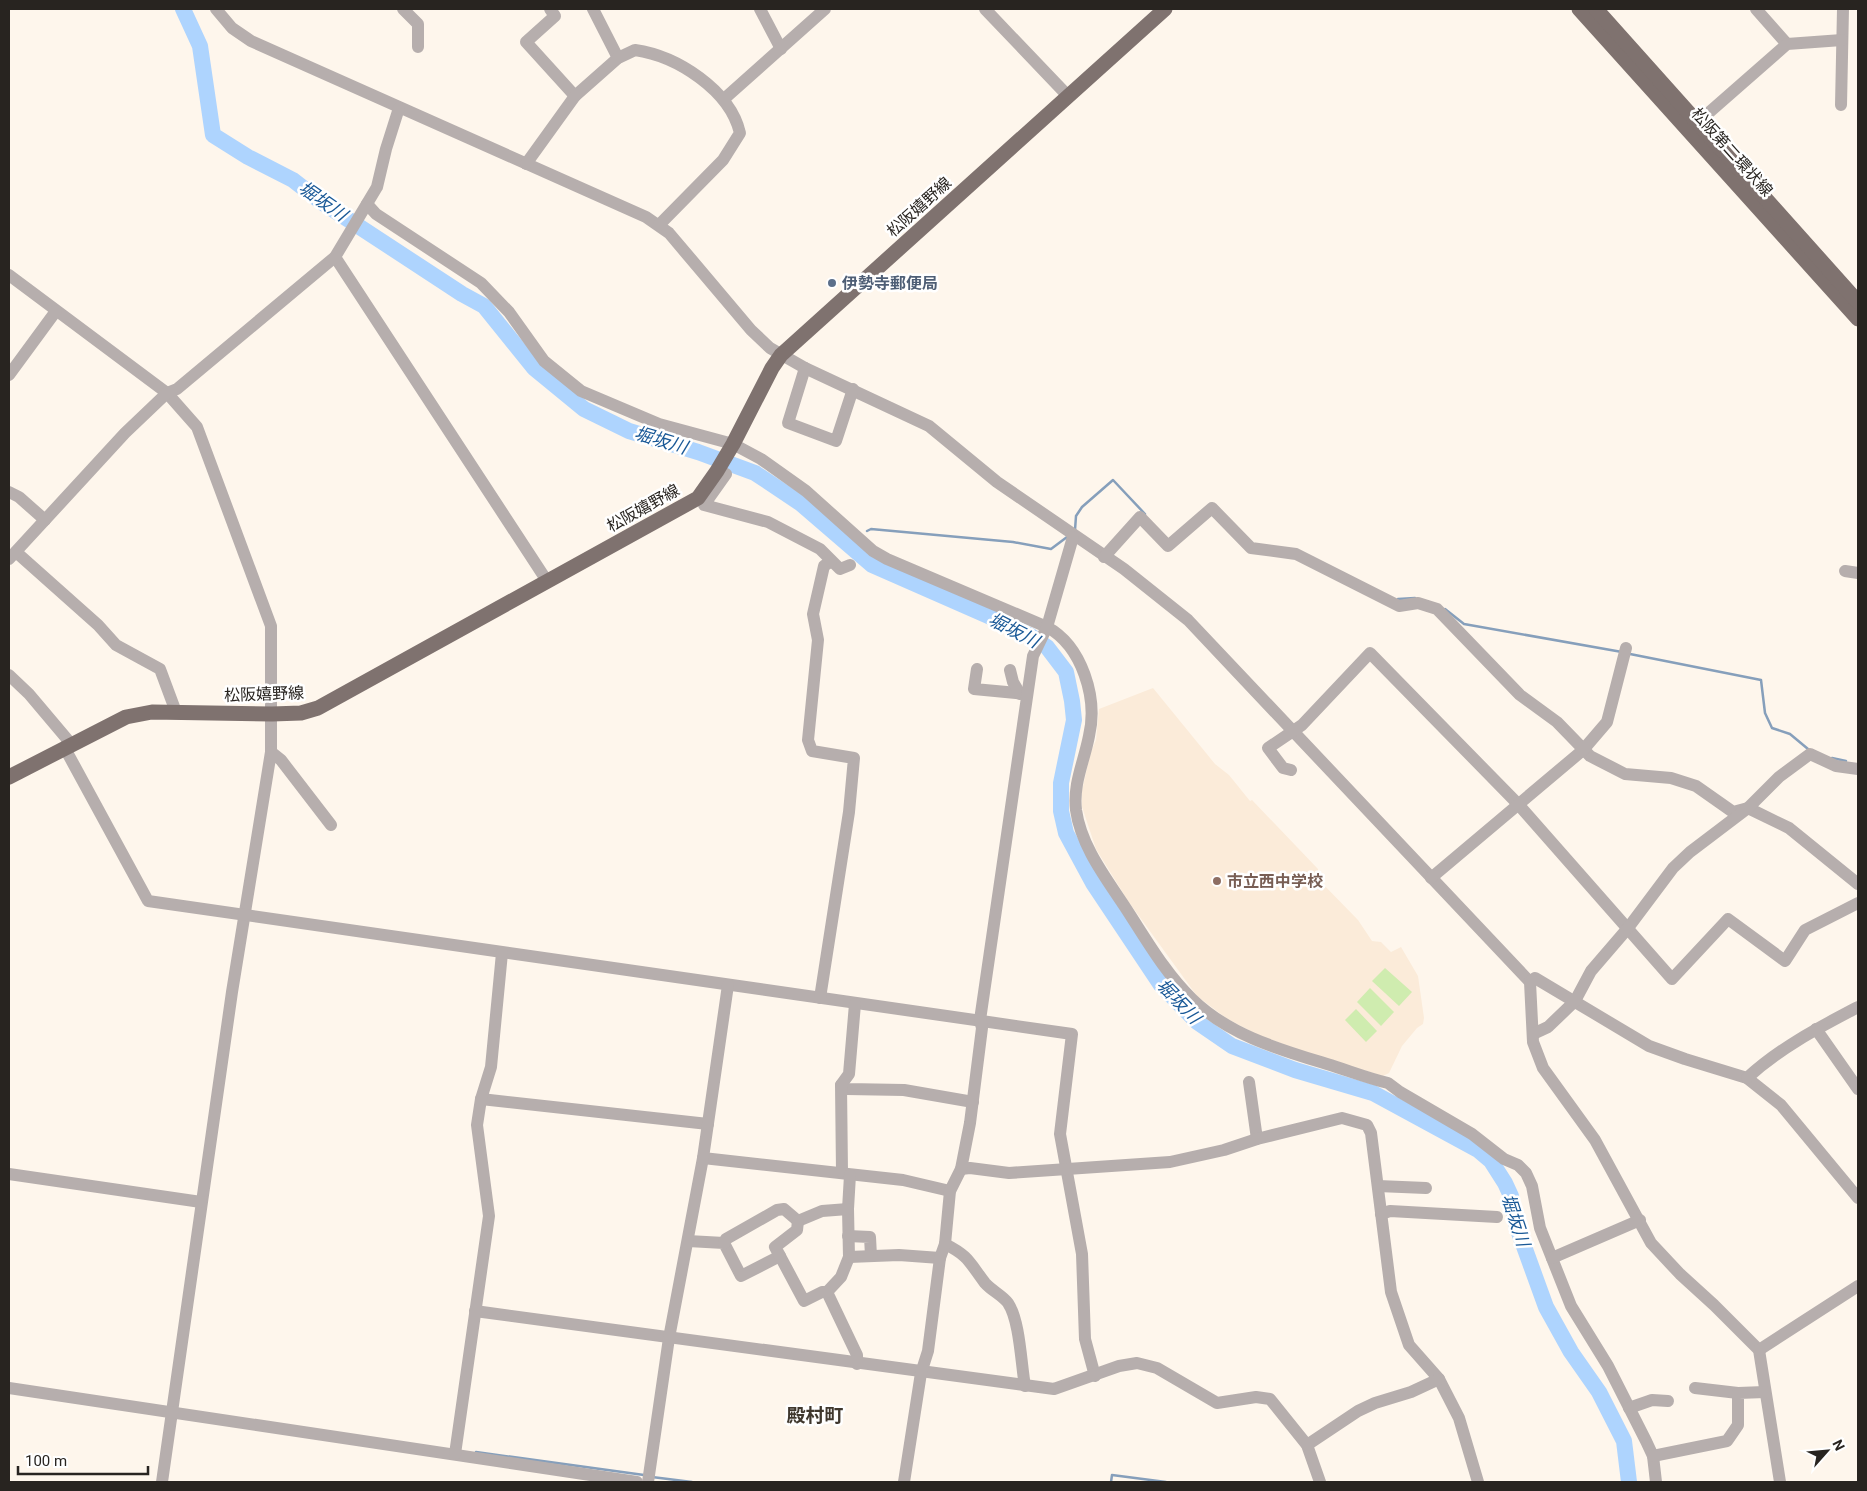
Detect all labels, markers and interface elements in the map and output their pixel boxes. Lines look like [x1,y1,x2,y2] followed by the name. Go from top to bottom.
[1687,104,1777,200] street label: 松阪第二環状線
[883,173,955,241] street label: 松阪嬉野線
[295,177,353,226] water label: 堀坂川
[841,274,938,293] place label: 伊勢寺郵便局
[826,277,838,289] marker: 伊勢寺郵便局
[632,422,692,459] water label: 堀坂川
[603,480,683,536] street label: 松阪嬉野線
[985,608,1045,653] water label: 堀坂川
[224,683,304,705] street label: 松阪嬉野線
[1227,872,1323,891] place label: 市立西中学校
[1211,875,1223,887] marker: 市立西中学校
[1153,974,1207,1029] water label: 堀坂川
[1498,1191,1535,1251] water label: 堀坂川
[786,1404,844,1427] district label: 殿村町
[1802,1426,1852,1476] north arrow
[1829,1437,1848,1453] text: N
[18,1444,148,1476] scale bar
[25,1452,67,1470] text: 100 m

